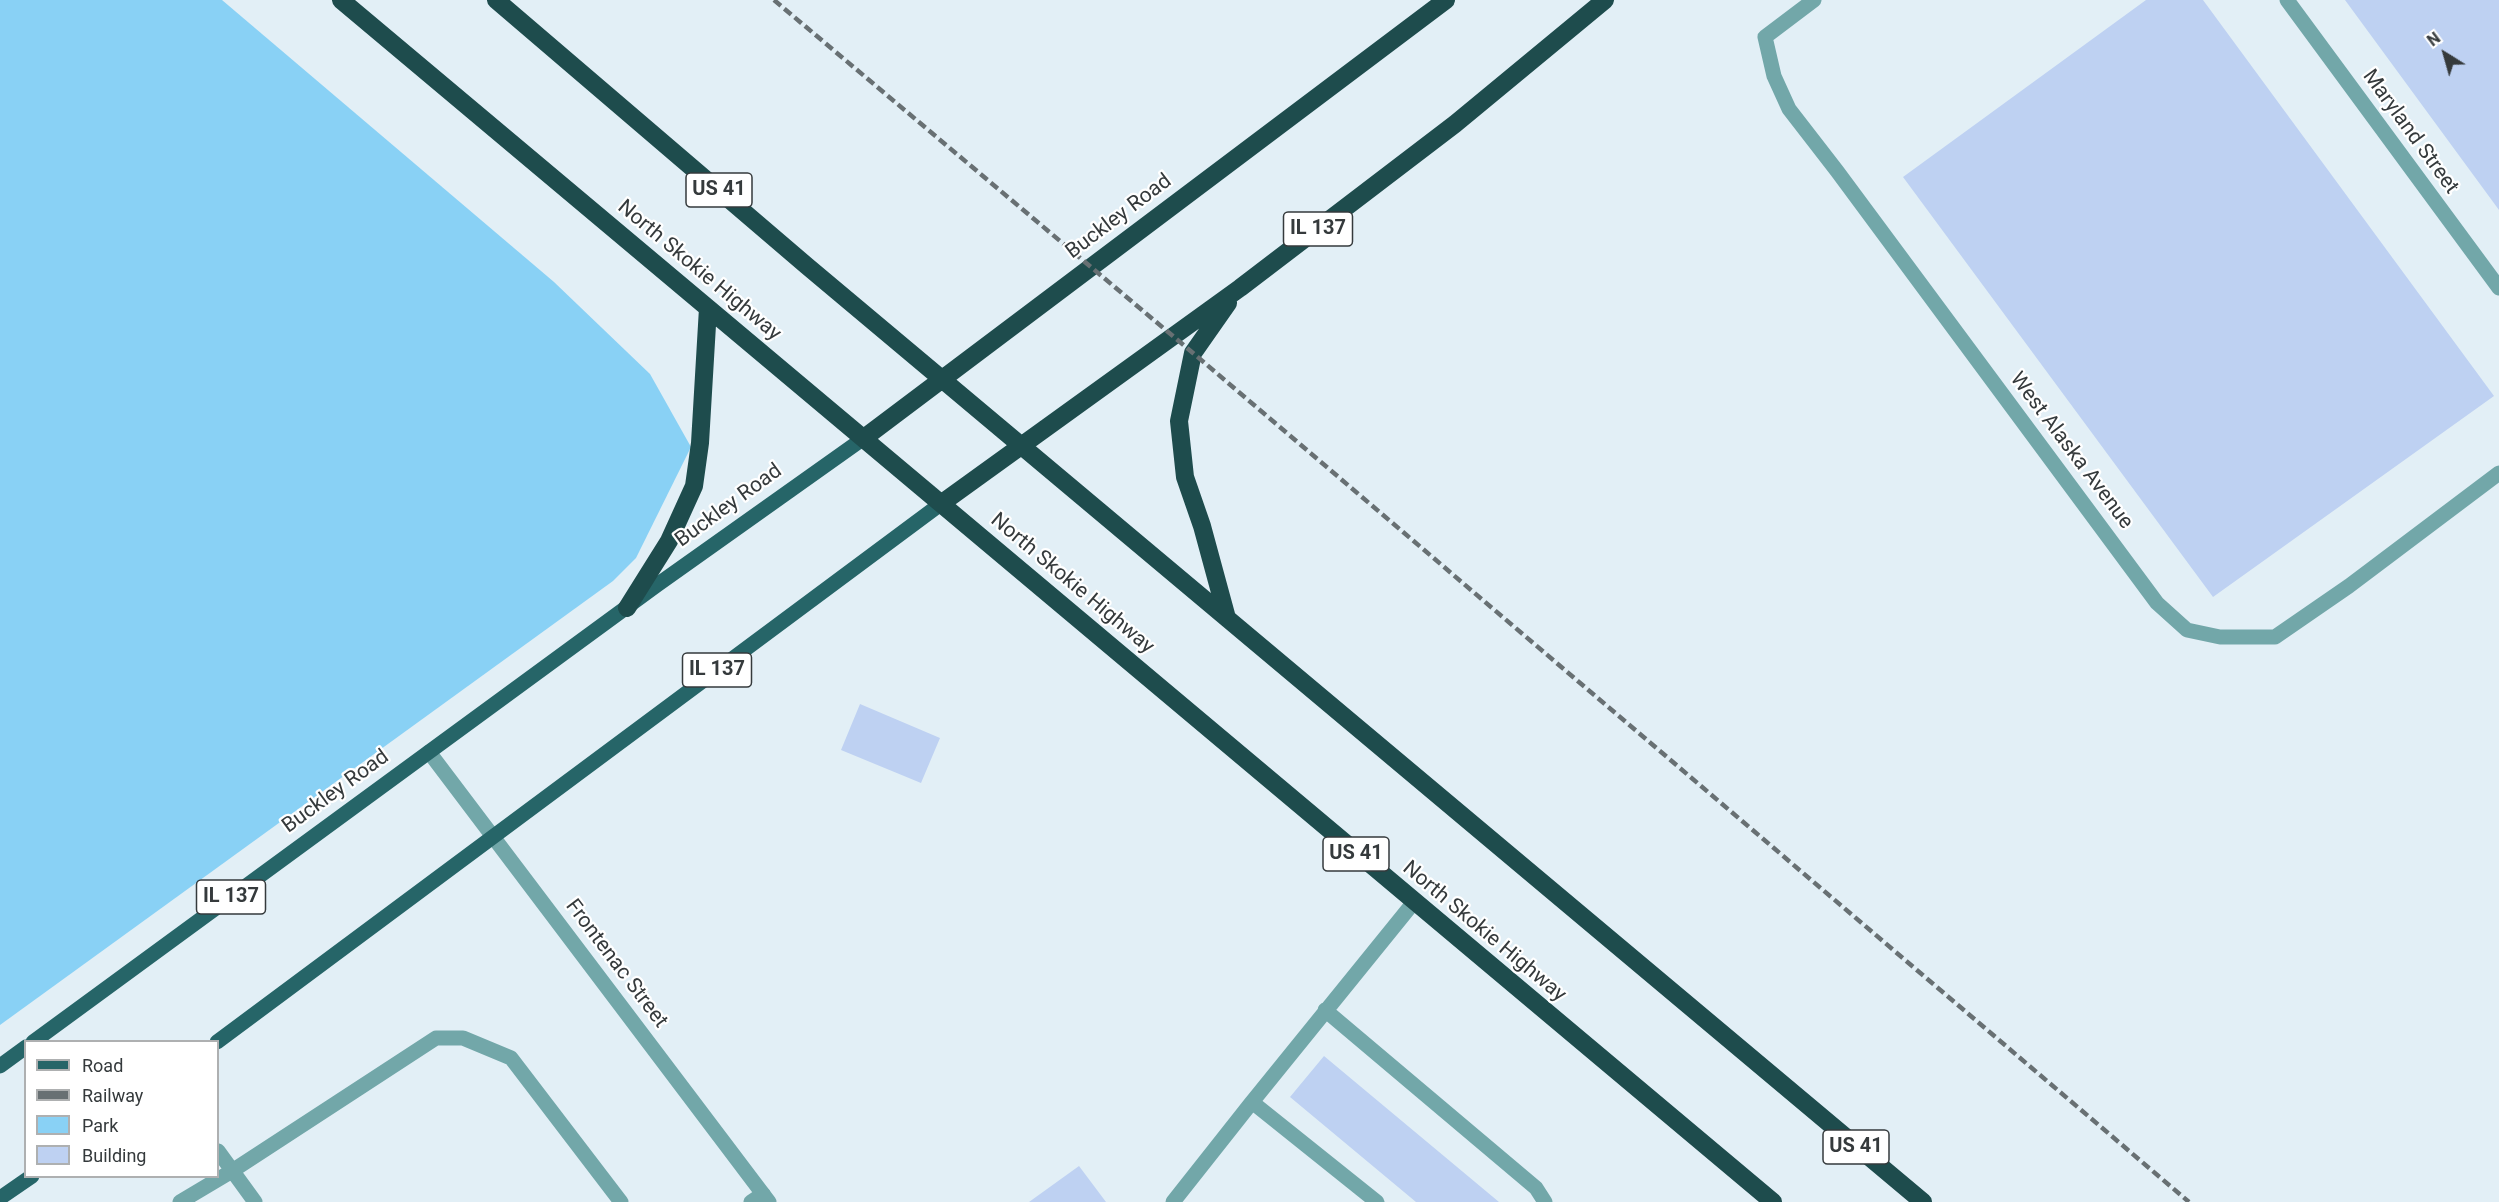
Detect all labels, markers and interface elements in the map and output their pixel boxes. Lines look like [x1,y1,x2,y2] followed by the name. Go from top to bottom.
[2415,24,2475,84] north arrow
[2424,28,2444,50] text: N
[2356,65,2464,199] street label: Maryland Street
[1061,169,1177,265] street label: Buckley Road
[686,173,752,207] road number: US 41
[612,195,786,347] street label: North Skokie Highway
[1284,212,1352,246] road number: IL 137
[2004,368,2138,534] street label: West Alaska Avenue
[671,459,787,553] street label: Buckley Road
[985,508,1159,660] street label: North Skokie Highway
[682,653,752,687] road number: IL 137
[278,745,394,839] street label: Buckley Road
[1323,837,1389,871] road number: US 41
[1397,856,1571,1008] street label: North Skokie Highway
[196,880,266,914] road number: IL 137
[559,895,673,1033] street label: Frontenac Street
[24,1040,219,1178] legend
[82,1055,123,1076] text: Road
[82,1085,143,1106] text: Railway
[82,1115,118,1136] text: Park
[1823,1130,1889,1164] road number: US 41
[82,1145,146,1166] text: Building

